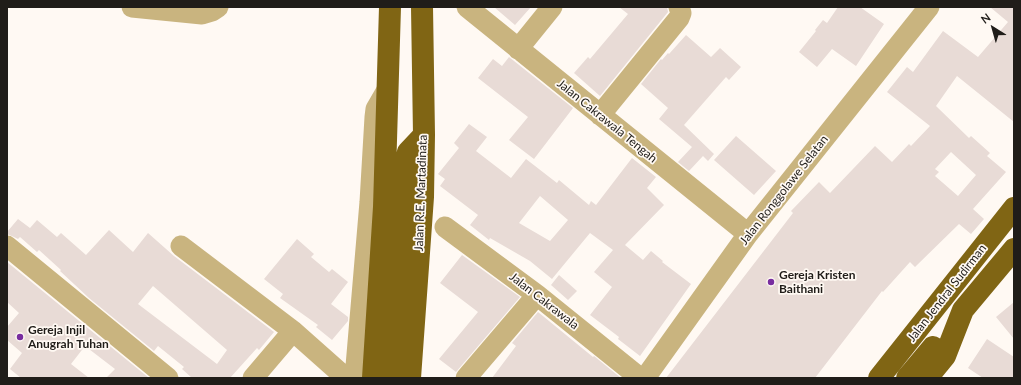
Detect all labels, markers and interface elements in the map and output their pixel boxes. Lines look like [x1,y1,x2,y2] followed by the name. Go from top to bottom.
[973,8,1013,48] north arrow
[978,10,993,26] text: N
[554,76,660,166] street label: Jalan Cakrawala Tengah
[737,132,831,248] street label: Jalan Ronggolawe Selatan
[412,135,430,251] street label: Jalan R.E. Martadinata
[904,241,990,345] street label: Jalan Jendral Sudirman
[779,268,855,296] place label: Gereja Kristen Baithani
[507,270,581,332] street label: Jalan Cakrawala
[766,277,776,287] marker: Gereja Kristen Baithani
[28,323,109,351] place label: Gereja Injil Anugrah Tuhan
[15,332,25,342] marker: Gereja Injil Anugrah Tuhan

